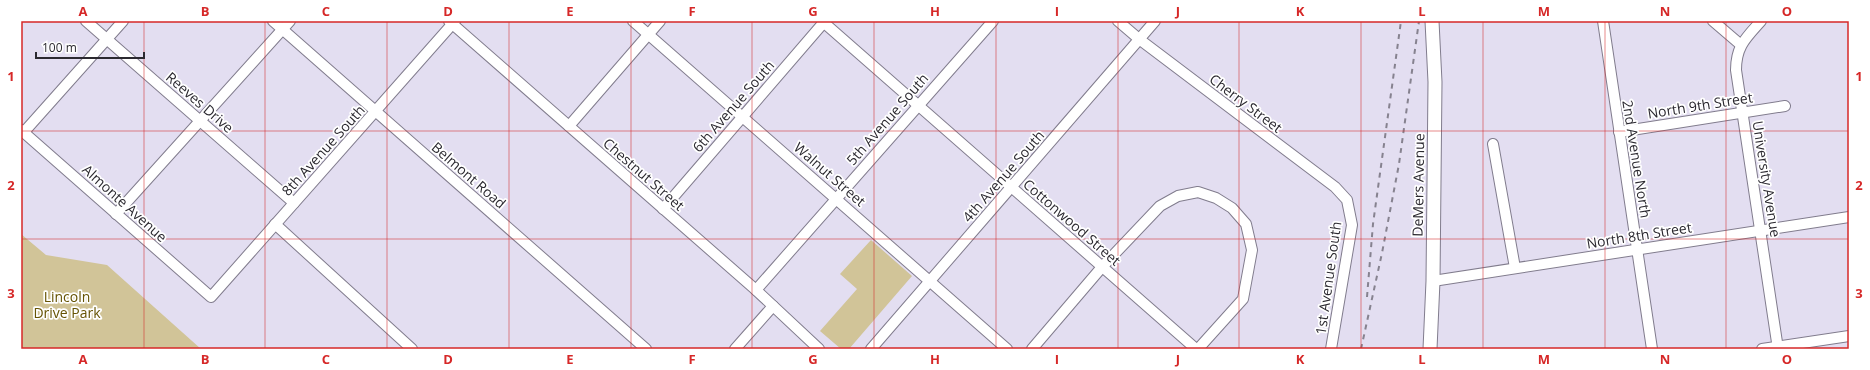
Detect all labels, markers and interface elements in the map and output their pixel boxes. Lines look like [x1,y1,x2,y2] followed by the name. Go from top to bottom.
[79,2,88,20] text: A
[201,2,210,20] text: B
[322,2,330,20] text: C
[443,2,453,20] text: D
[566,2,574,20] text: E
[688,2,696,20] text: F
[808,2,818,20] text: G
[930,2,940,20] text: H
[1055,2,1059,20] text: I
[1175,2,1180,20] text: J
[1296,2,1305,20] text: K
[1418,2,1426,20] text: L
[1538,2,1550,20] text: M
[1660,2,1670,20] text: N
[1782,2,1792,20] text: O
[36,34,144,60] scale bar
[42,39,77,56] text: 100 m
[688,56,778,156] street label: 6th Avenue South
[7,67,15,85] text: 1
[162,67,238,137] street label: Reeves Drive
[1855,67,1863,85] text: 1
[842,69,932,169] street label: 5th Avenue South
[1206,69,1286,137] street label: Cherry Street
[1646,87,1754,123] street label: North 9th Street
[1618,99,1656,219] street label: 2nd Avenue North
[277,101,369,199] street label: 8th Avenue South
[1748,119,1786,239] street label: University Avenue
[958,126,1048,226] street label: 4th Avenue South
[599,133,689,215] street label: Chestnut Street
[1408,133,1428,237] street label: DeMers Avenue
[428,138,510,212] street label: Belmont Road
[790,138,870,210] street label: Walnut Street
[79,160,171,246] street label: Almonte Avenue
[1019,174,1125,270] street label: Cottonwood Street
[7,176,15,194] text: 2
[1855,176,1863,194] text: 2
[1585,217,1693,253] street label: North 8th Street
[1311,220,1345,336] street label: 1st Avenue South
[7,284,15,302] text: 3
[1855,284,1863,302] text: 3
[33,287,101,322] park label: Lincoln Drive Park
[79,350,88,368] text: A
[201,350,210,368] text: B
[322,350,330,368] text: C
[443,350,453,368] text: D
[566,350,574,368] text: E
[688,350,696,368] text: F
[808,350,818,368] text: G
[930,350,940,368] text: H
[1055,350,1059,368] text: I
[1175,350,1180,368] text: J
[1296,350,1305,368] text: K
[1418,350,1426,368] text: L
[1538,350,1550,368] text: M
[1660,350,1670,368] text: N
[1782,350,1792,368] text: O

